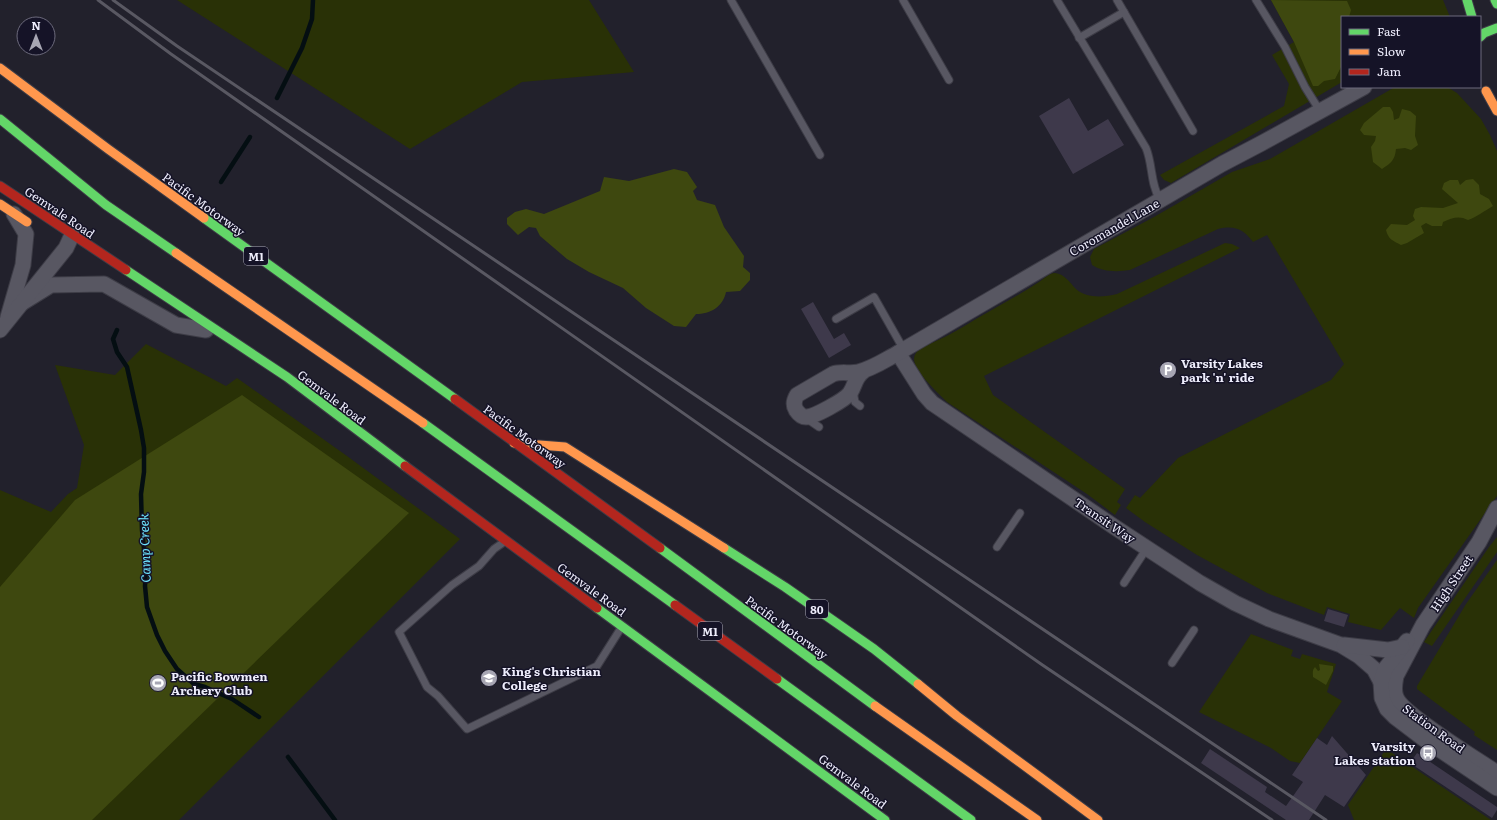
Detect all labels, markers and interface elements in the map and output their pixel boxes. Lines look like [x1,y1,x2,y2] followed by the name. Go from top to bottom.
[16,16,56,56] north arrow
[1341,16,1481,88] legend
[31,17,41,33] text: N
[1377,22,1401,40] text: Fast
[1377,42,1406,60] text: Slow
[1377,62,1402,80] text: Jam
[159,168,249,240] street label: Pacific Motorway
[21,182,99,243] street label: Gemvale Road
[1066,194,1162,260] street label: Coromandel Lane
[244,247,268,265] road number: M1
[1181,354,1263,386] place label: Varsity Lakes park 'n' ride
[1158,360,1178,380] parking icon: Varsity Lakes park 'n' ride
[294,365,370,429] street label: Gemvale Road
[480,400,570,472] street label: Pacific Motorway
[1071,493,1139,547] street label: Transit Way
[133,512,155,583] water label: Camp Creek
[1425,551,1477,615] street label: High Street
[554,558,631,621] street label: Gemvale Road
[742,591,832,663] street label: Pacific Motorway
[806,600,828,618] road number: 80
[698,622,722,640] road number: M1
[502,662,601,694] place label: King's Christian College
[171,667,268,699] place label: Pacific Bowmen Archery Club
[479,668,499,688] school or university icon: King's Christian College
[148,673,168,693] sports icon: Pacific Bowmen Archery Club
[1399,699,1469,757] street label: Station Road
[1334,737,1416,769] place label: Varsity Lakes station
[1418,743,1438,763] bus stop icon: Varsity Lakes station
[815,749,891,813] street label: Gemvale Road

